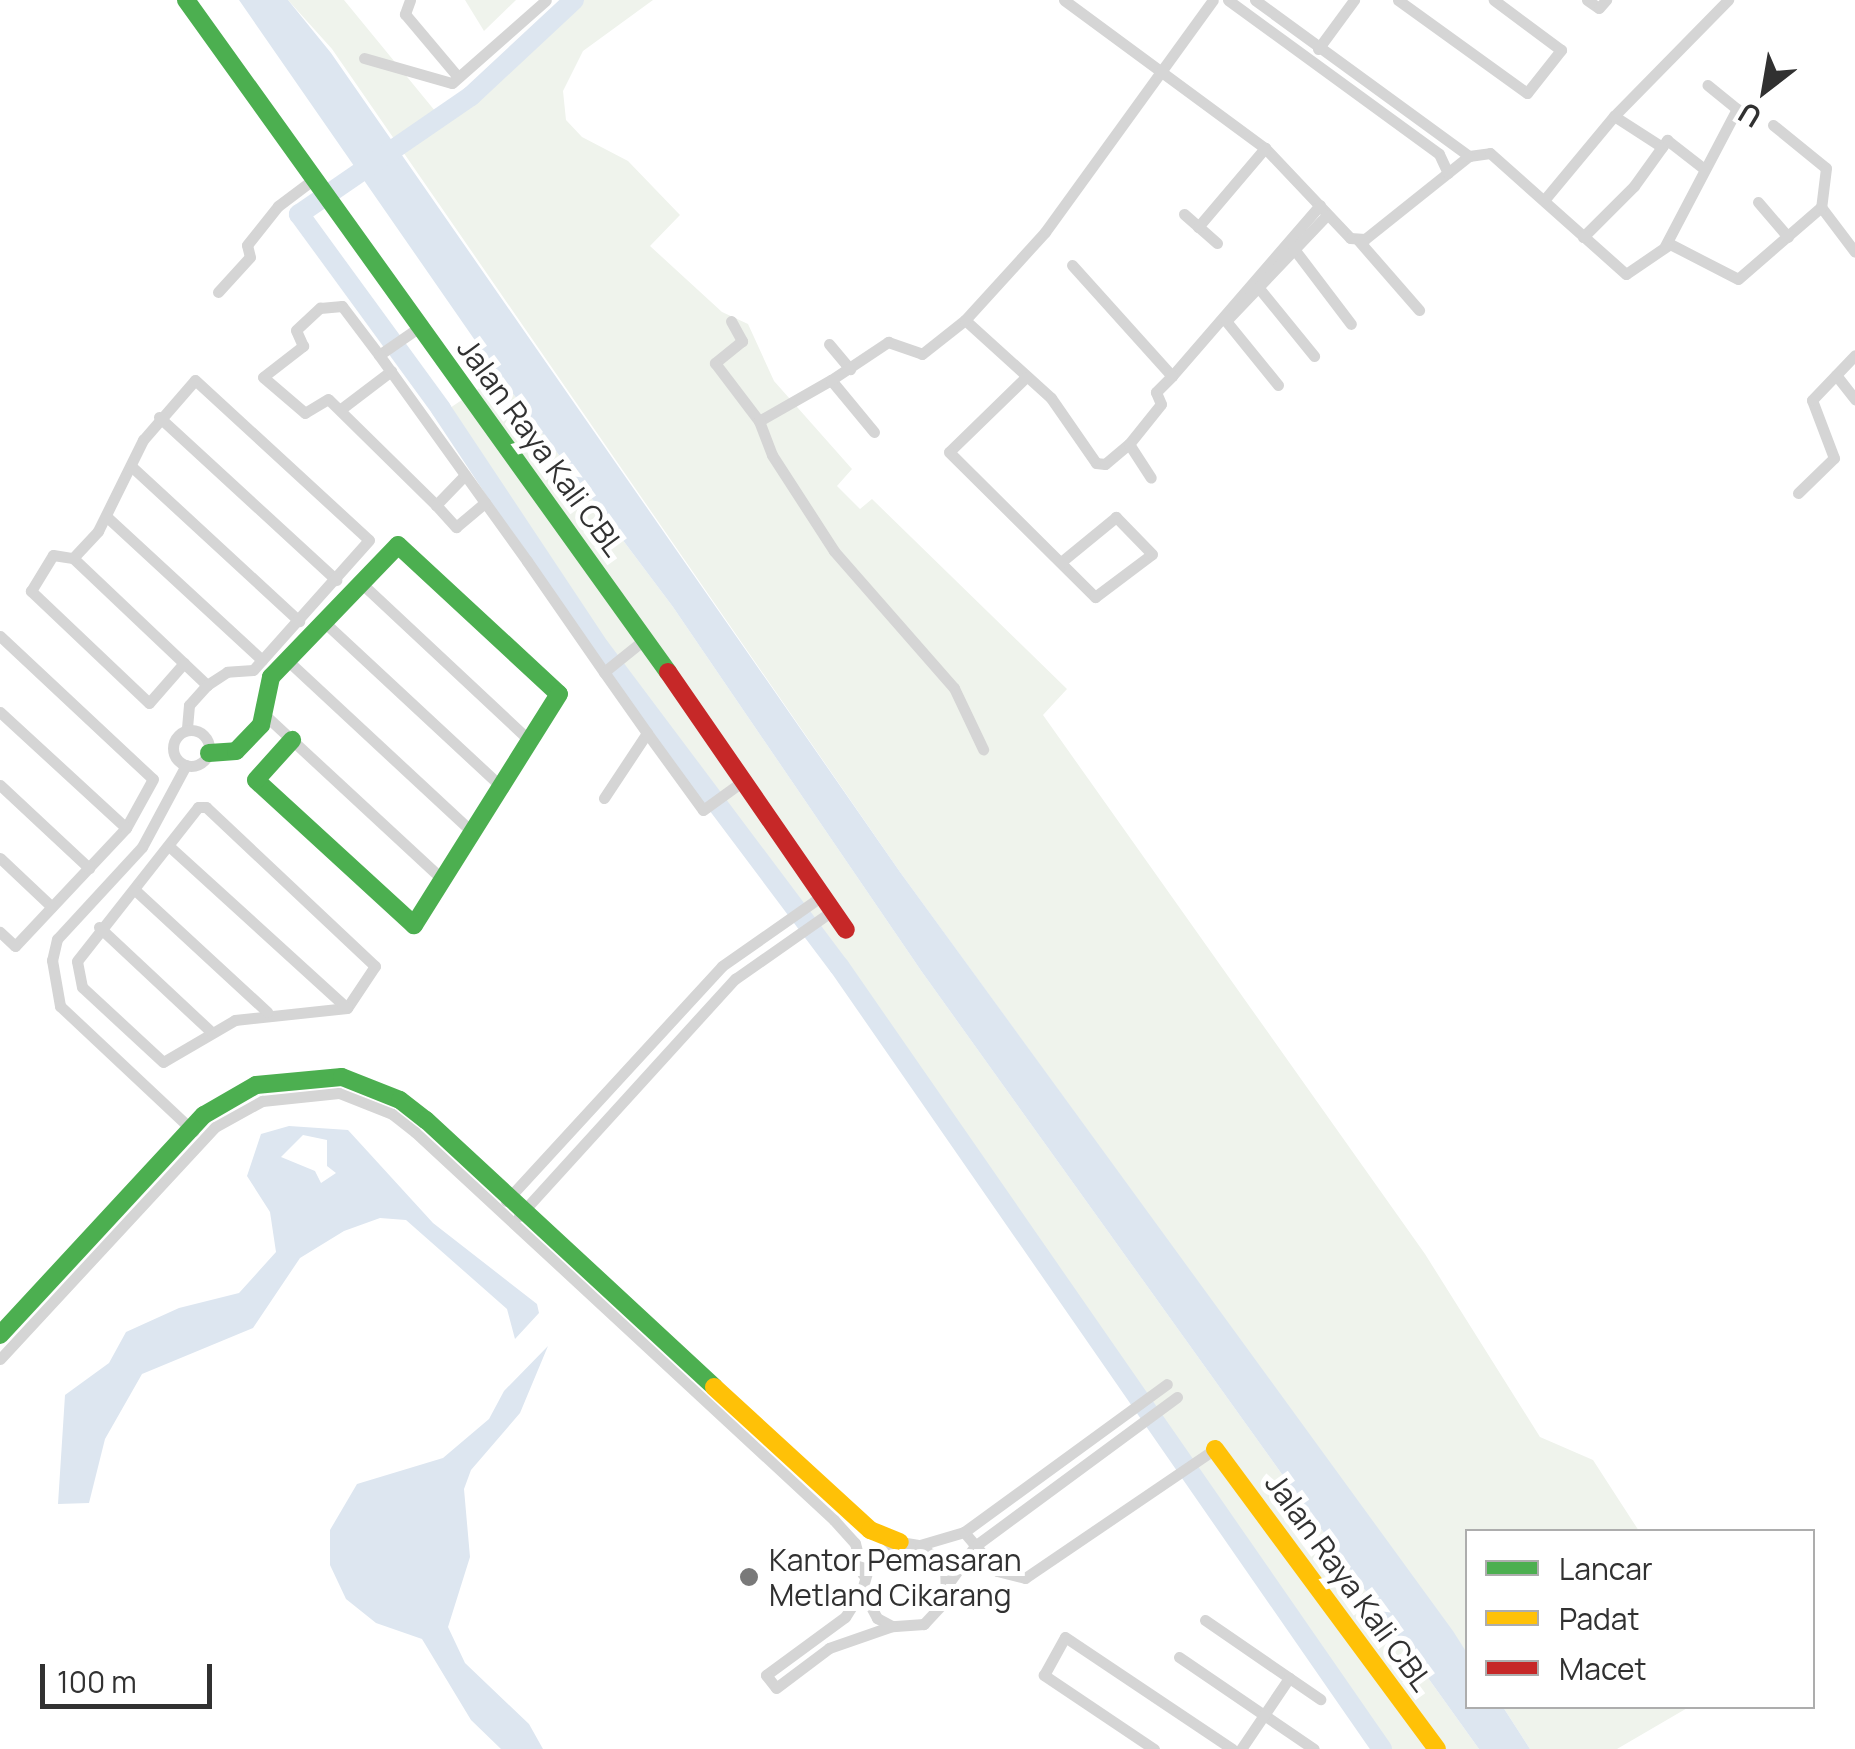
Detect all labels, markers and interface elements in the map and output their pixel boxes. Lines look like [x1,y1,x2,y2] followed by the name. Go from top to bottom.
[1715,40,1815,140] north arrow
[1731,94,1768,137] text: U
[450,331,632,563] street label: Jalan Raya Kali CBL
[1258,1466,1440,1698] street label: Jalan Raya Kali CBL
[1465,1529,1815,1709] legend
[769,1542,1022,1612] place label: Kantor Pemasaran Metland Cikarang
[1559,1548,1653,1589] text: Lancar
[738,1566,760,1588] marker: Kantor Pemasaran Metland Cikarang
[1559,1598,1640,1639] text: Padat
[45,1644,218,1706] scale bar
[1559,1648,1647,1689] text: Macet
[57,1661,137,1702] text: 100 m

